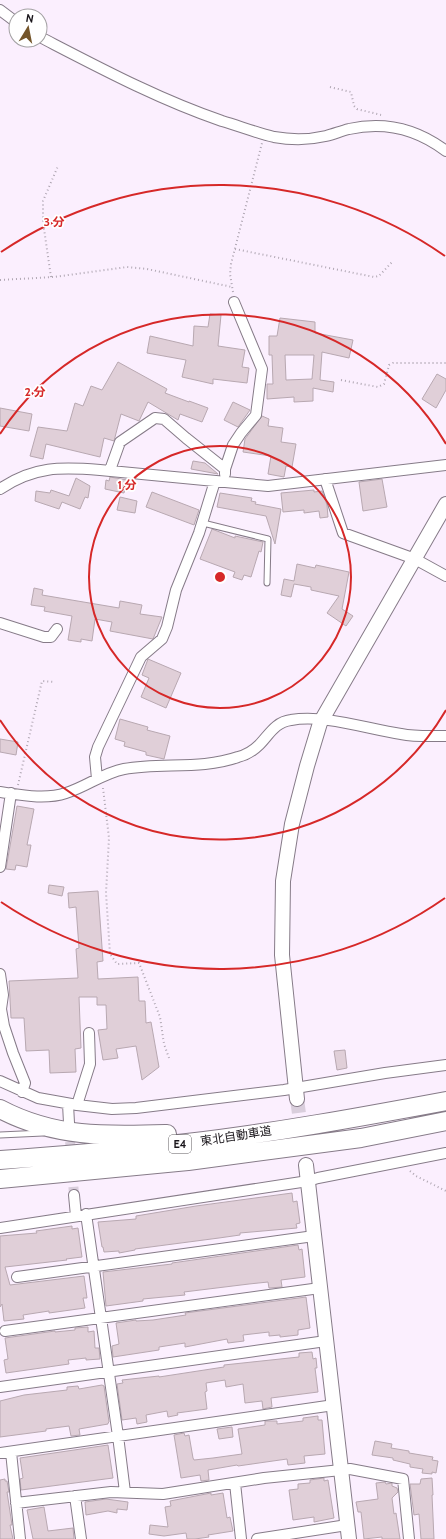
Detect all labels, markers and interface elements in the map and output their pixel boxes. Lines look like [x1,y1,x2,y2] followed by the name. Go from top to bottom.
[8,8,48,48] north arrow
[25,11,35,26] text: N
[43,214,65,229] text: 3 分
[24,384,46,399] text: 2 分
[117,477,137,492] text: 1 分
[213,570,227,584] centre of rings
[199,1122,273,1149] street label: 東北自動車道
[169,1135,191,1153] road number: E4

